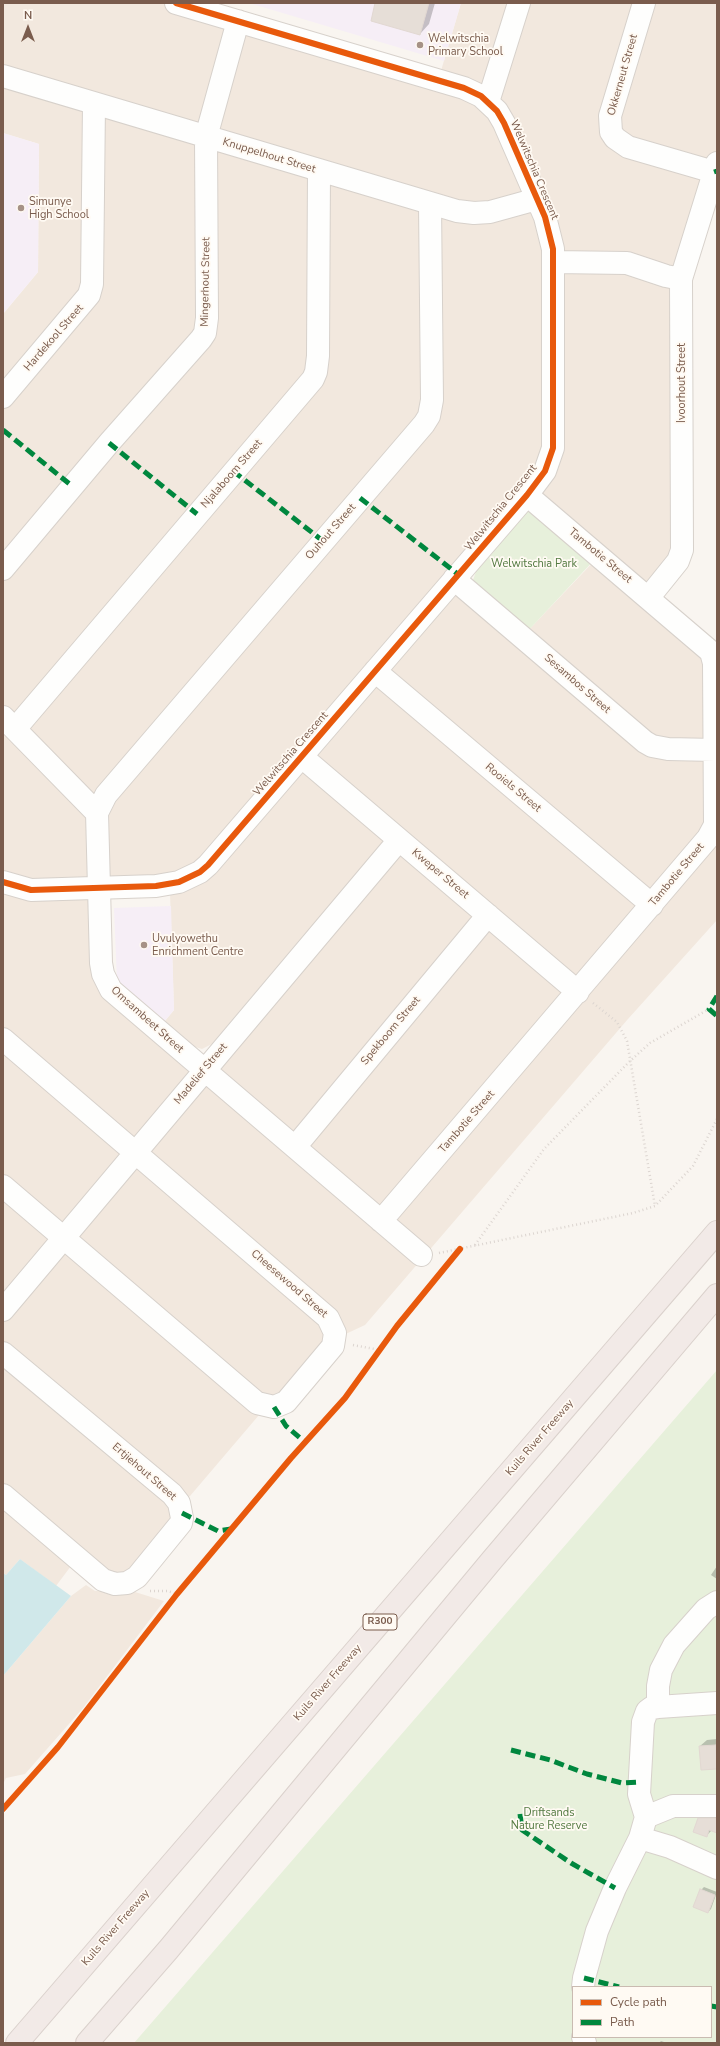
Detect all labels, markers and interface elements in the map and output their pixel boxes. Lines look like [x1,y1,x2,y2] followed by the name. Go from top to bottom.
[8,8,48,48] north arrow
[24,8,32,23] text: N
[428,32,503,58] place label: Welwitschia Primary School
[605,33,641,117] street label: Okkerneut Street
[415,40,425,50] marker: Welwitschia Primary School
[507,118,561,222] street label: Welwitschia Crescent
[221,136,317,176] street label: Knuppelhout Street
[29,195,89,221] place label: Simunye High School
[16,203,26,213] marker: Simunye High School
[199,237,213,327] street label: Mingerhout Street
[21,302,87,374] street label: Hardekool Street
[675,343,689,423] street label: Ivoorhout Street
[199,437,265,511] street label: Njalaboom Street
[462,462,540,554] street label: Welwitschia Crescent
[303,501,359,563] street label: Ouhout Street
[566,526,634,586] street label: Tambotie Street
[491,557,577,571] park label: Welwitschia Park
[541,652,613,716] street label: Sesambos Street
[251,709,331,799] street label: Welwitschia Crescent
[482,761,544,815] street label: Rooiels Street
[647,841,707,909] street label: Tambotie Street
[409,846,471,902] street label: Kweper Street
[152,932,243,958] place label: Uvulyowethu Enrichment Centre
[139,940,149,950] marker: Uvulyowethu Enrichment Centre
[108,984,186,1056] street label: Omsambeet Street
[358,994,424,1068] street label: Spekboom Street
[172,1041,230,1107] street label: Madelief Street
[436,1088,498,1156] street label: Tambotie Street
[248,1247,330,1321] street label: Cheesewood Street
[503,1397,577,1479] street label: Kuils River Freeway
[109,1441,179,1503] street label: Ertjiehout Street
[363,1614,397,1630] road number: R300
[291,1642,365,1724] street label: Kuils River Freeway
[511,1806,587,1832] park label: Driftsands Nature Reserve
[79,1887,153,1969] street label: Kuils River Freeway
[572,1986,712,2038] legend
[610,1994,667,2010] text: Cycle path
[610,2014,635,2030] text: Path

